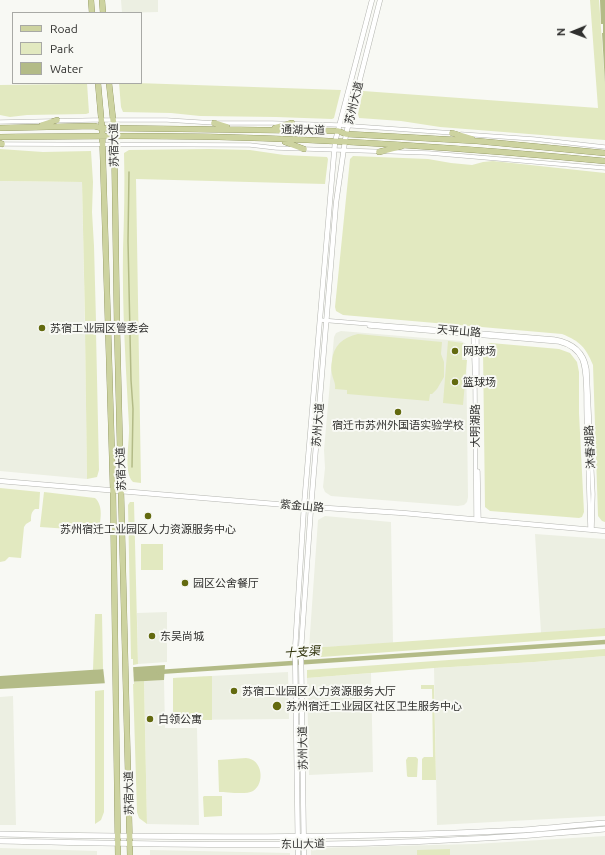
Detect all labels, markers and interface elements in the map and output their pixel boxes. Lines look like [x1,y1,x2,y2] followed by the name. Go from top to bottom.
[12,12,142,84] legend
[553,12,593,52] north arrow
[50,22,78,35] text: Road
[555,28,567,36] text: N
[50,42,74,55] text: Park
[50,62,83,75] text: Water
[342,80,366,126] street label: 苏州大道
[107,123,121,167] street label: 苏宿大道
[281,123,325,137] street label: 通湖大道
[50,321,149,335] place label: 苏宿工业园区管委会
[37,323,47,333] marker: 苏宿工业园区管委会
[437,323,481,339] street label: 天平山路
[463,344,496,358] place label: 网球场
[450,346,460,356] marker: 网球场
[463,375,496,389] place label: 篮球场
[450,377,460,387] marker: 篮球场
[310,403,326,447] street label: 苏州大道
[468,404,482,448] street label: 大明湖路
[393,407,403,417] marker: 宿迁市苏州外国语实验学校
[332,418,464,432] place label: 宿迁市苏州外国语实验学校
[582,425,598,469] street label: 沐春湖路
[114,447,128,491] street label: 苏宿大道
[280,498,324,514] street label: 紫金山路
[143,511,153,521] marker: 苏州宿迁工业园区人力资源服务中心
[60,522,236,536] place label: 苏州宿迁工业园区人力资源服务中心
[193,576,259,590] place label: 园区公舍餐厅
[180,578,190,588] marker: 园区公舍餐厅
[160,629,204,643] place label: 东吴尚城
[147,631,157,641] marker: 东吴尚城
[284,644,320,660] water label: 十支渠
[242,684,396,698] place label: 苏宿工业园区人力资源服务大厅
[229,686,239,696] marker: 苏宿工业园区人力资源服务大厅
[286,699,462,713] place label: 苏州宿迁工业园区社区卫生服务中心
[271,700,283,712] marker: 苏州宿迁工业园区社区卫生服务中心
[158,712,202,726] place label: 白领公寓
[145,714,155,724] marker: 白领公寓
[296,726,310,770] street label: 苏州大道
[122,771,136,815] street label: 苏宿大道
[281,837,325,851] street label: 东山大道

